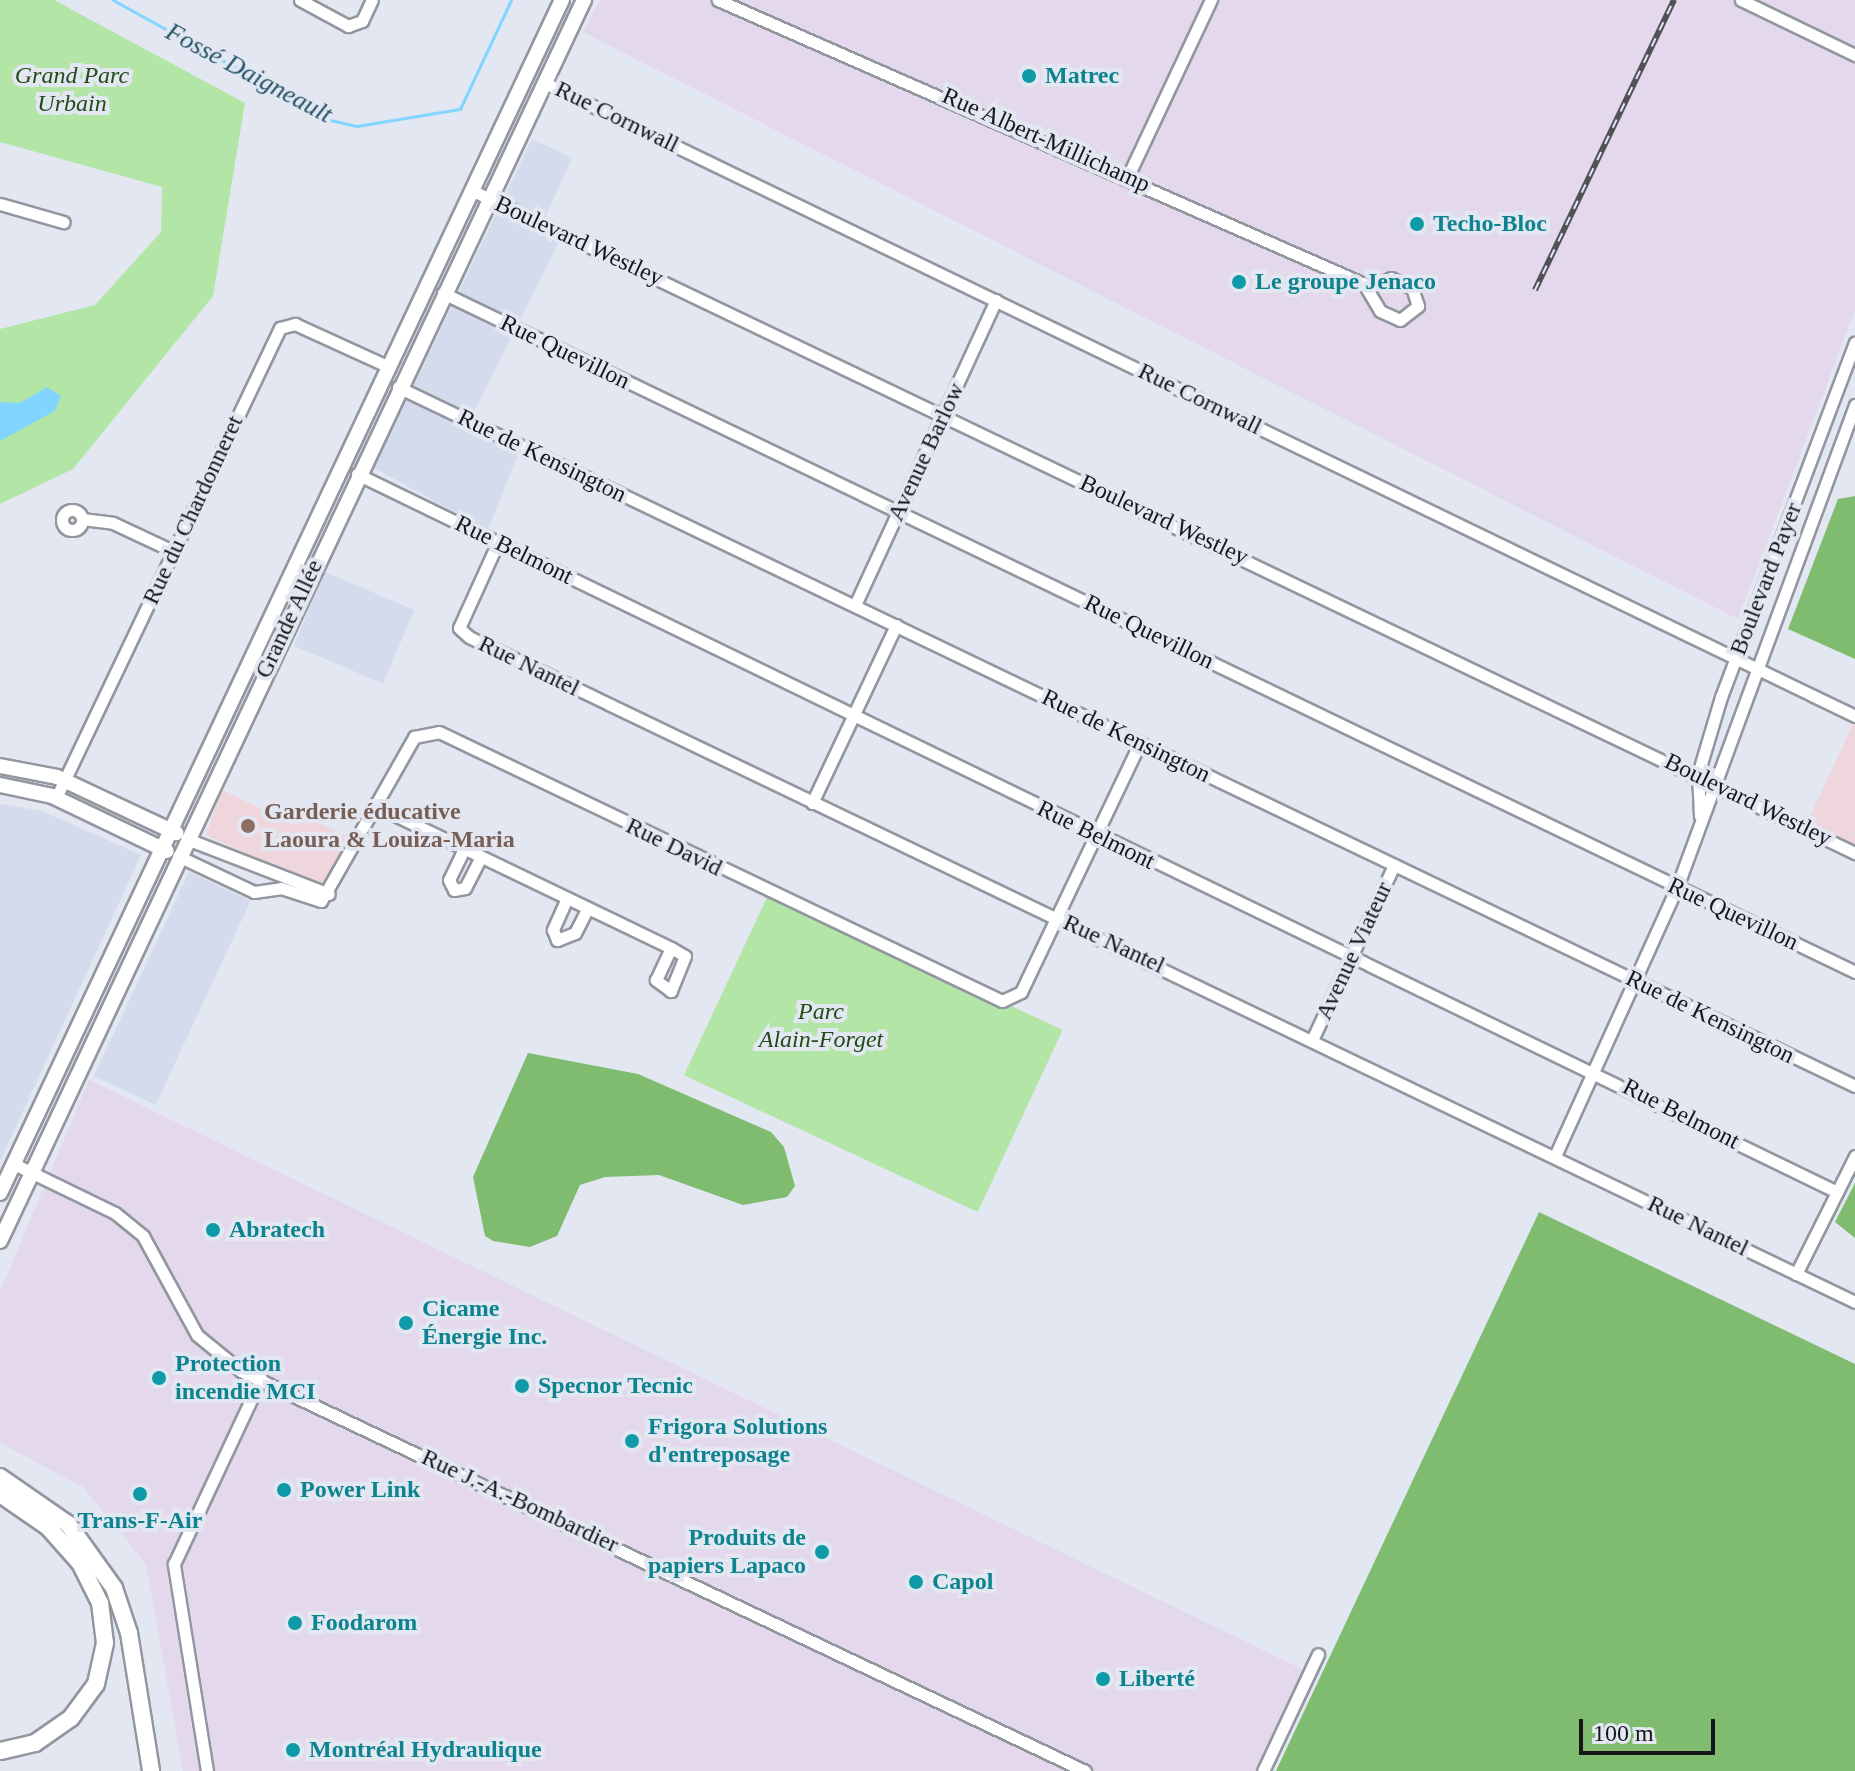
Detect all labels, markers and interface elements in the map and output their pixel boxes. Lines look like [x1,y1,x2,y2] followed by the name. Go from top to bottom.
[160,16,338,130] water label: Fossé Daigneault
[15,62,129,118] park label: Grand Parc Urbain
[1045,62,1119,90] place label: Matrec
[1020,67,1038,85] marker: Matrec
[550,75,684,159] street label: Rue Cornwall
[937,81,1155,199] street label: Rue Albert-Millichamp
[490,189,668,293] street label: Boulevard Westley
[1433,210,1547,238] place label: Techo-Bloc
[1408,215,1426,233] marker: Techo-Bloc
[1255,268,1436,296] place label: Le groupe Jenaco
[1230,273,1248,291] marker: Le groupe Jenaco
[495,308,635,396] street label: Rue Quevillon
[1133,357,1267,441] street label: Rue Cornwall
[881,378,971,526] street label: Avenue Barlow
[453,403,631,509] street label: Rue de Kensington
[137,411,249,609] street label: Rue du Chardonneret
[1075,468,1253,572] street label: Boulevard Westley
[1724,499,1808,659] street label: Boulevard Payer
[450,509,578,591] street label: Rue Belmont
[249,555,329,683] street label: Grande Allée
[1079,588,1219,676] street label: Rue Quevillon
[474,629,584,703] street label: Rue Nantel
[1037,683,1215,789] street label: Rue de Kensington
[1660,747,1836,853] street label: Boulevard Westley
[1032,794,1160,876] street label: Rue Belmont
[264,798,515,854] place label: Garderie éducative Laoura & Louiza-Maria
[621,811,727,883] street label: Rue David
[239,817,257,835] marker: Garderie éducative Laoura & Louiza-Maria
[1663,871,1803,957] street label: Rue Quevillon
[1309,877,1399,1025] street label: Avenue Viateur
[1059,908,1169,980] street label: Rue Nantel
[1621,964,1799,1070] street label: Rue de Kensington
[759,998,883,1054] park label: Parc Alain-Forget
[1618,1072,1744,1156] street label: Rue Belmont
[1643,1189,1753,1263] street label: Rue Nantel
[229,1216,325,1244] place label: Abratech
[204,1221,222,1239] marker: Abratech
[422,1295,547,1351] place label: Cicame Énergie Inc.
[397,1314,415,1332] marker: Cicame Énergie Inc.
[175,1350,316,1406] place label: Protection incendie MCI
[150,1369,168,1387] marker: Protection incendie MCI
[538,1372,694,1400] place label: Specnor Tecnic
[513,1377,531,1395] marker: Specnor Tecnic
[648,1413,827,1469] place label: Frigora Solutions d'entreposage
[623,1432,641,1450] marker: Frigora Solutions d'entreposage
[417,1443,623,1559] street label: Rue J.-A.-Bombardier
[300,1476,421,1504] place label: Power Link
[275,1481,293,1499] marker: Power Link
[131,1485,149,1503] marker: Trans-F-Air
[78,1507,202,1535] place label: Trans-F-Air
[648,1524,806,1580] place label: Produits de papiers Lapaco
[813,1543,831,1561] marker: Produits de papiers Lapaco
[932,1568,993,1596] place label: Capol
[907,1573,925,1591] marker: Capol
[311,1609,417,1637] place label: Foodarom
[286,1614,304,1632] marker: Foodarom
[1119,1665,1195,1693] place label: Liberté
[1094,1670,1112,1688] marker: Liberté
[1583,1703,1719,1753] scale bar
[1593,1720,1654,1746] text: 100 m
[309,1736,542,1764] place label: Montréal Hydraulique
[284,1741,302,1759] marker: Montréal Hydraulique

